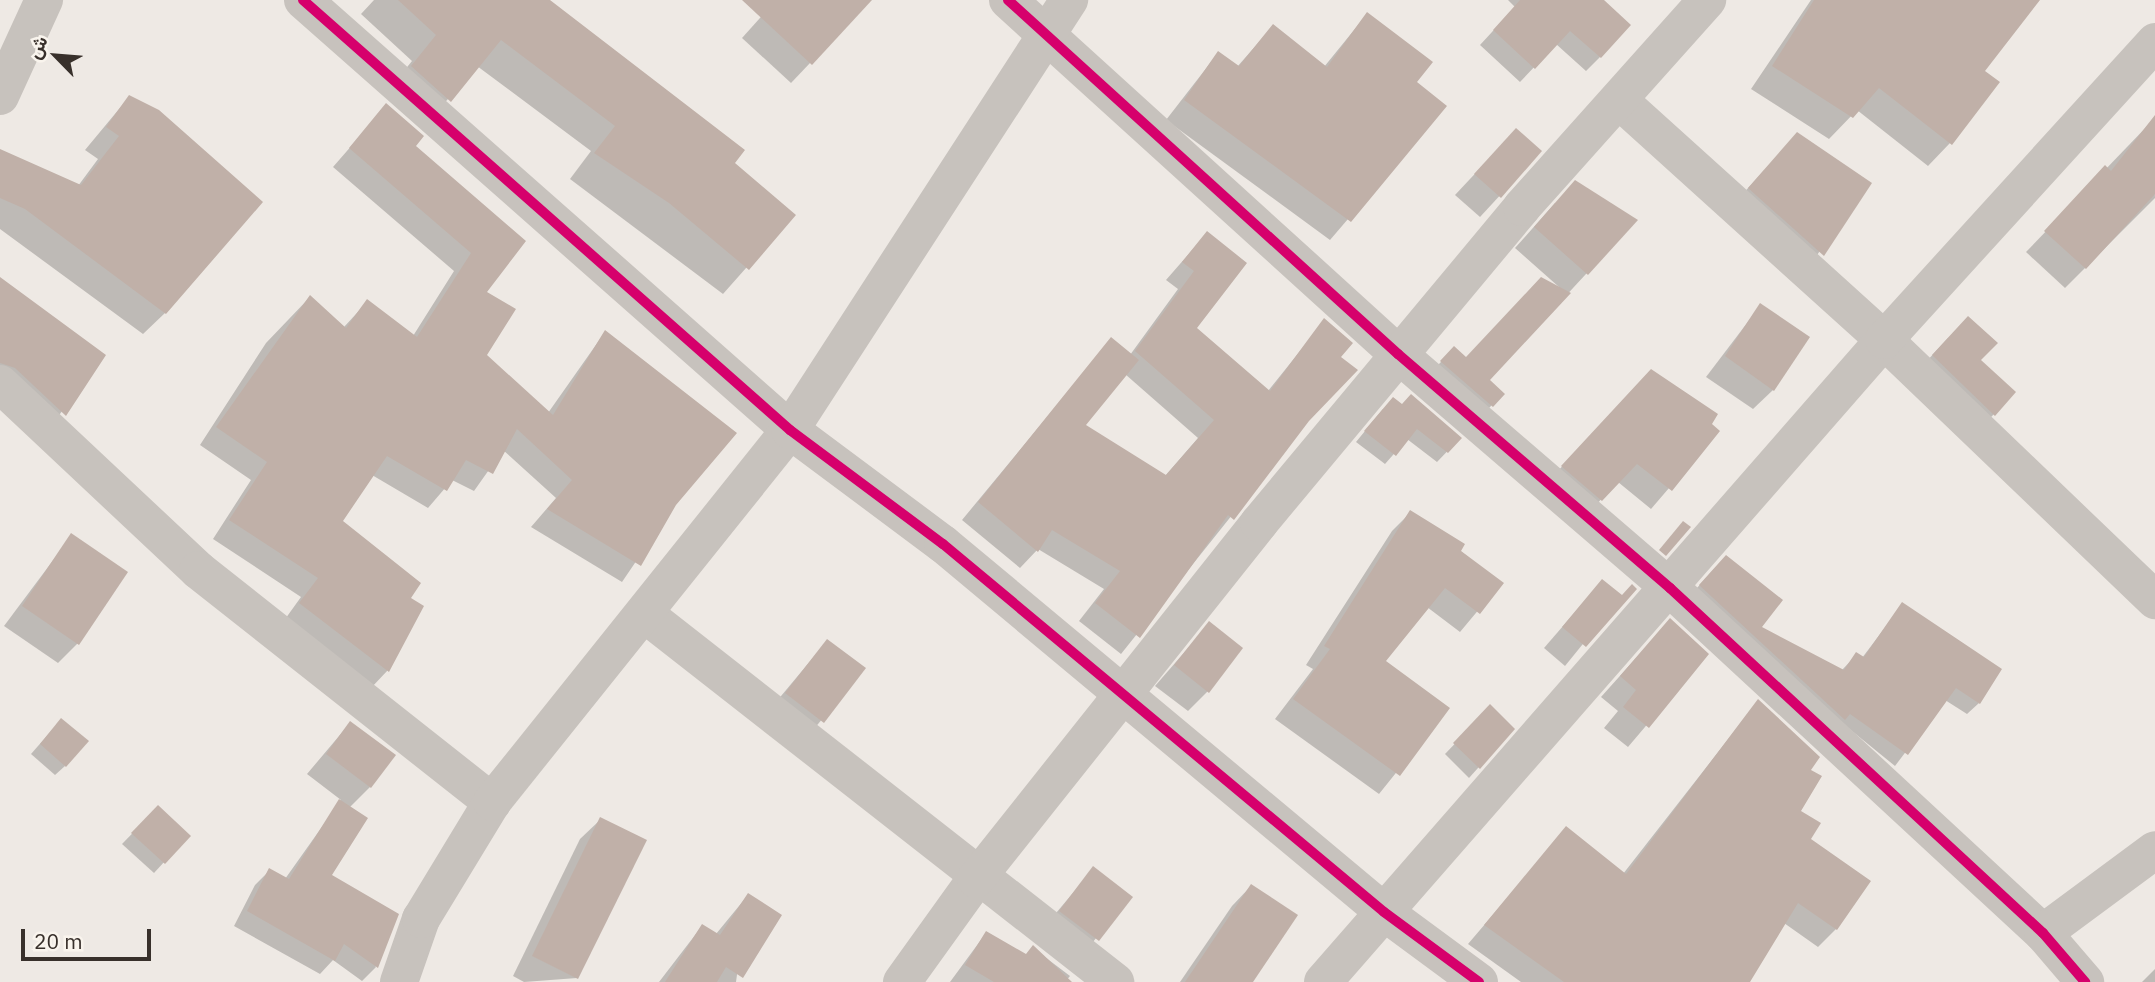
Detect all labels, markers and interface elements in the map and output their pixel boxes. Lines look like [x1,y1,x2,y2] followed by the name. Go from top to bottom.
[21,21,91,91] north arrow
[21,32,53,63] text: ش
[24,916,154,960] scale bar
[34,927,83,955] text: 20 m

